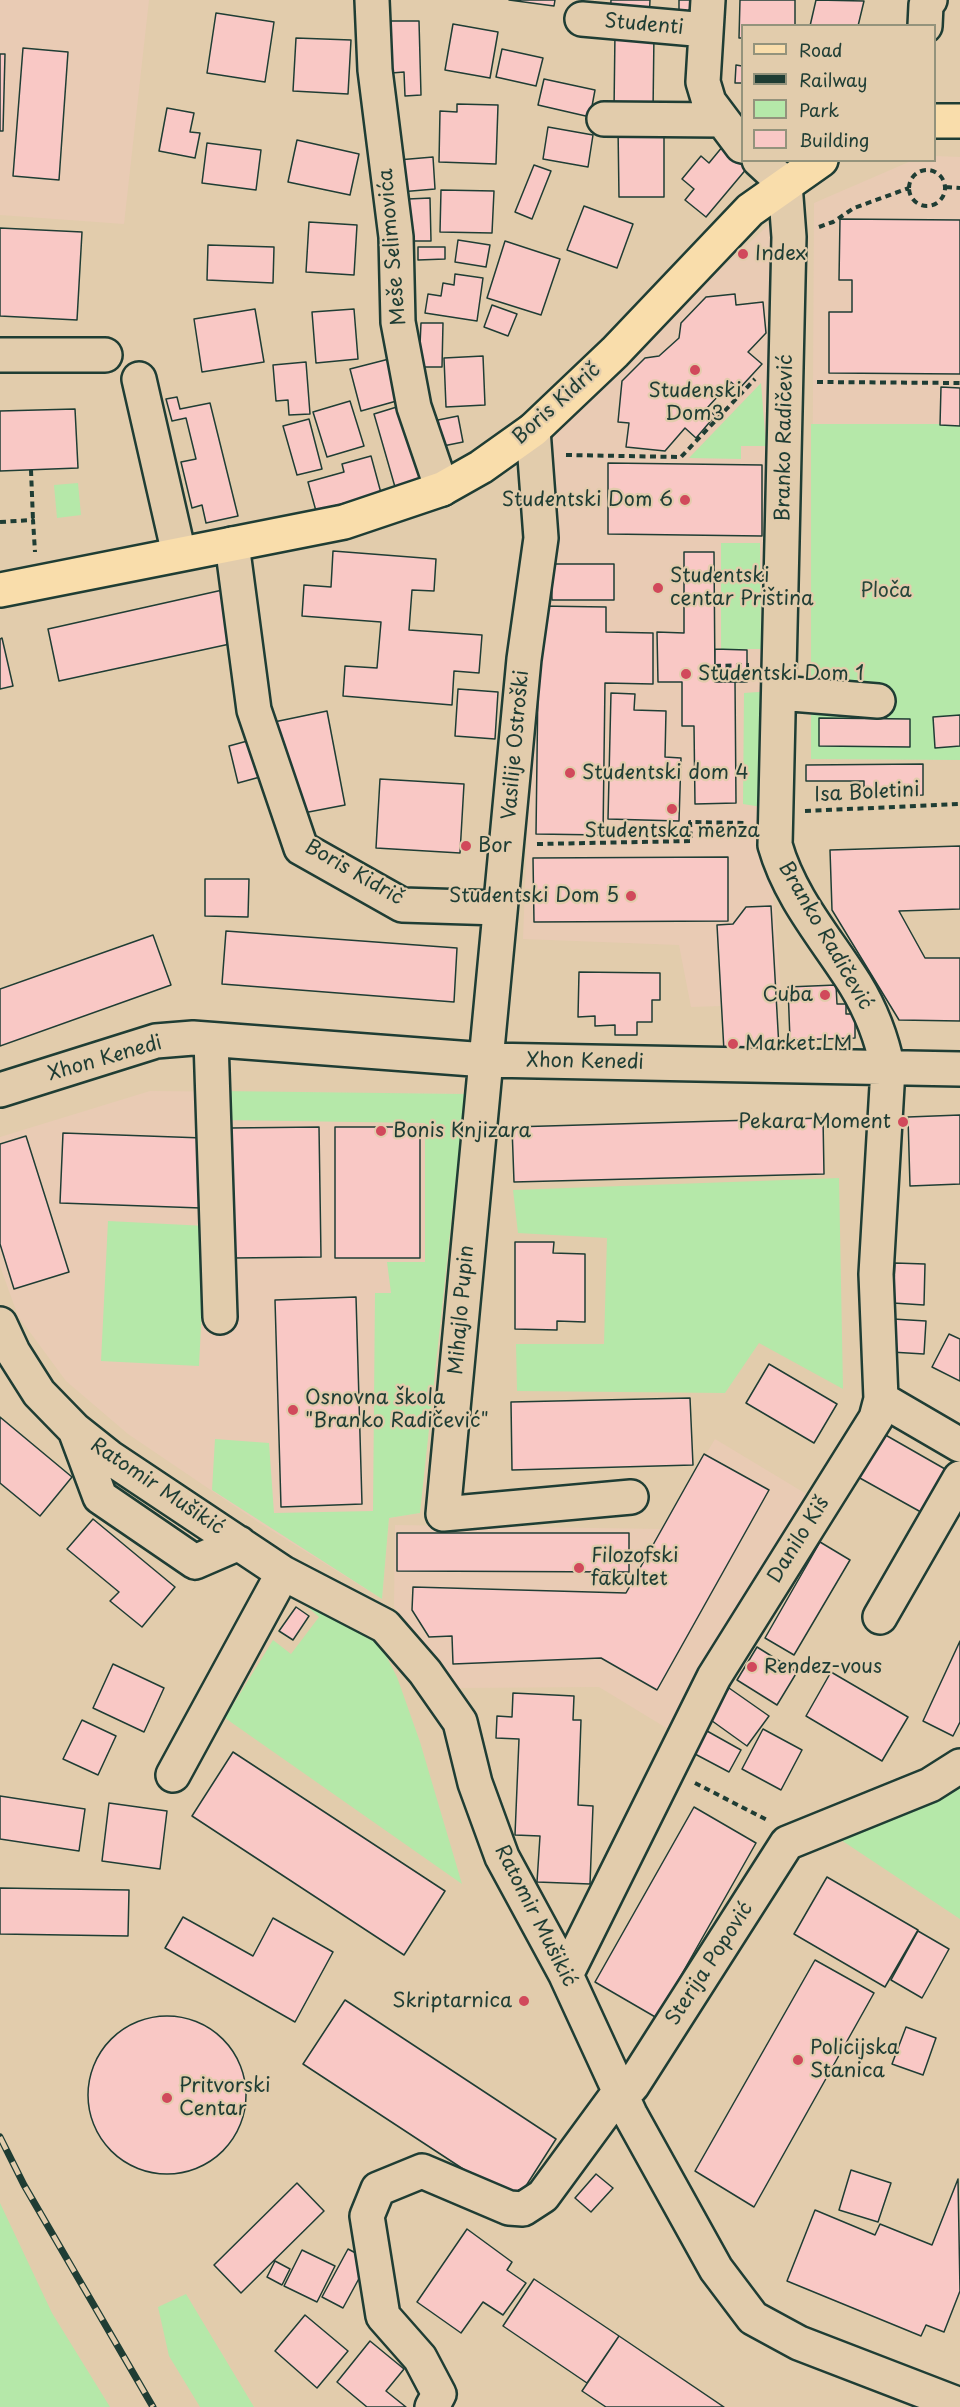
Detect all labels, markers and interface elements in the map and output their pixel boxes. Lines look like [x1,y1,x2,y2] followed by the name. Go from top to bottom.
[603,10,685,40] street label: Studenti
[741,24,936,162] legend
[799,36,843,63] text: Road
[799,66,867,93] text: Railway
[799,96,839,123] text: Park
[799,126,869,153] text: Building
[374,168,412,326] street label: Meše Selimovića
[755,242,806,266] place label: Index
[736,247,750,261] marker: Index
[772,354,798,522] street label: Branko Radičević
[508,358,606,450] street label: Boris Kidrič
[688,363,702,377] marker: Studenski Dom3
[648,379,742,426] place label: Studenski Dom3
[502,488,673,512] place label: Studentski Dom 6
[678,493,692,507] marker: Studentski Dom 6
[670,564,814,611] place label: Studentski centar Priština
[860,579,912,603] park label: Ploča
[651,581,665,595] marker: Studentski centar Priština
[698,662,864,686] place label: Studentski Dom 1
[679,667,693,681] marker: Studentski Dom 1
[497,669,535,821] street label: Vasilije Ostroški
[582,761,749,785] place label: Studentski dom 4
[563,766,577,780] marker: Studentski dom 4
[814,778,920,808] street label: Isa Boletini
[665,802,679,816] marker: Studentska menza
[584,819,760,843] place label: Studentska menza
[478,834,512,858] place label: Bor
[300,835,408,911] street label: Boris Kidrič
[459,839,473,853] marker: Bor
[773,858,877,1014] street label: Branko Radičević
[449,884,619,908] place label: Studentski Dom 5
[624,889,638,903] marker: Studentski Dom 5
[763,983,813,1007] place label: Cuba
[818,988,832,1002] marker: Cuba
[45,1031,165,1087] street label: Xhon Kenedi
[745,1032,852,1056] place label: Market LM
[726,1037,740,1051] marker: Market LM
[526,1049,644,1075] street label: Xhon Kenedi
[738,1110,891,1134] place label: Pekara Moment
[896,1115,910,1129] marker: Pekara Moment
[393,1119,531,1143] place label: Bonis Knjizara
[374,1124,388,1138] marker: Bonis Knjizara
[444,1244,480,1376] street label: Mihajlo Pupin
[305,1386,489,1433] place label: Osnovna škola "Branko Radičević"
[286,1403,300,1417] marker: Osnovna škola "Branko Radičević"
[86,1433,228,1541] street label: Ratomir Mušikić
[763,1492,835,1588] street label: Danilo Kiš
[591,1544,679,1591] place label: Filozofski fakultet
[572,1561,586,1575] marker: Filozofski fakultet
[764,1655,882,1679] place label: Rendez-vous
[745,1660,759,1674] marker: Rendez-vous
[489,1841,581,1991] street label: Ratomir Mušikić
[661,1898,759,2030] street label: Sterija Popović
[392,1989,512,2013] place label: Skriptarnica
[517,1994,531,2008] marker: Skriptarnica
[810,2036,899,2083] place label: Policijska Stanica
[791,2053,805,2067] marker: Policijska Stanica
[179,2074,270,2121] place label: Pritvorski Centar
[160,2091,174,2105] marker: Pritvorski Centar

